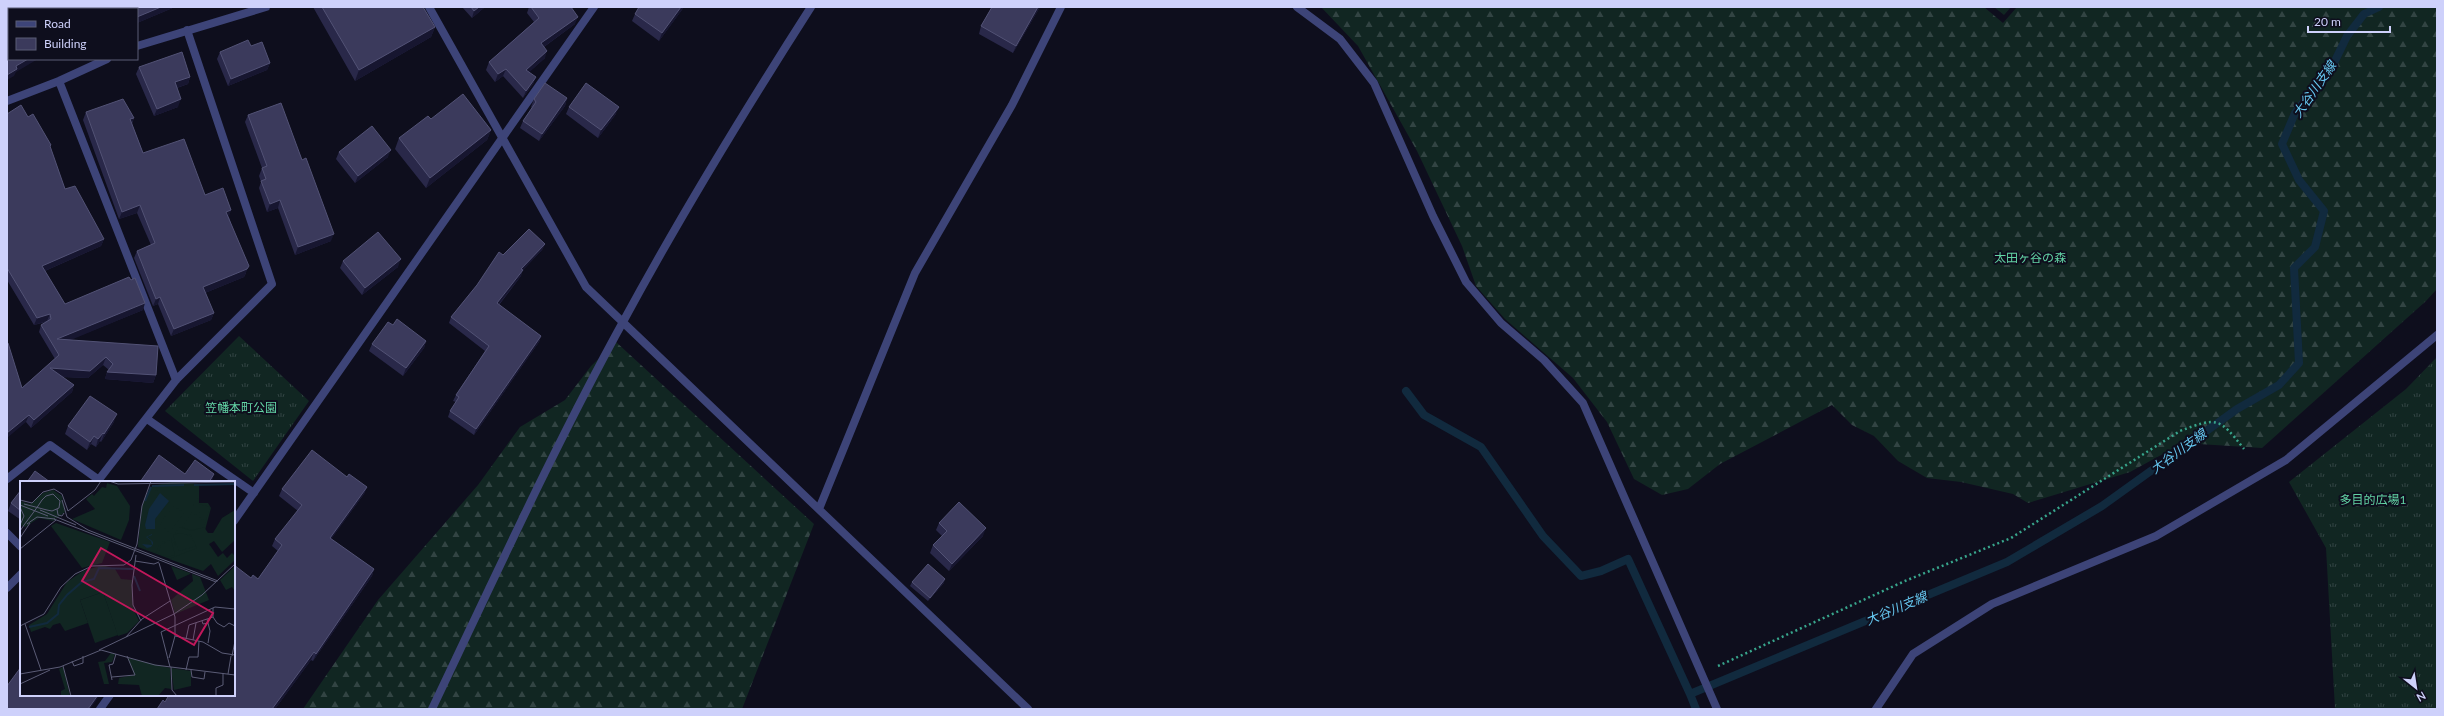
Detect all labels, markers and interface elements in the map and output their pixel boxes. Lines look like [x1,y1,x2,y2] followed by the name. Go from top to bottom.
[8,8,138,60] legend
[2308,8,2390,34] scale bar
[2314,14,2341,29] text: 20 m
[44,16,71,31] text: Road
[44,36,87,51] text: Building
[2289,56,2340,120] water label: 大谷川支線
[1994,250,2066,265] park label: 太田ヶ谷の森
[205,400,277,415] park label: 笠幡本町公園
[2147,424,2211,477] water label: 大谷川支線
[20,481,235,696] inset map
[2340,492,2407,507] park label: 多目的広場1
[1863,587,1931,628] water label: 大谷川支線
[2396,668,2436,708] north arrow
[2414,689,2428,705] text: N

